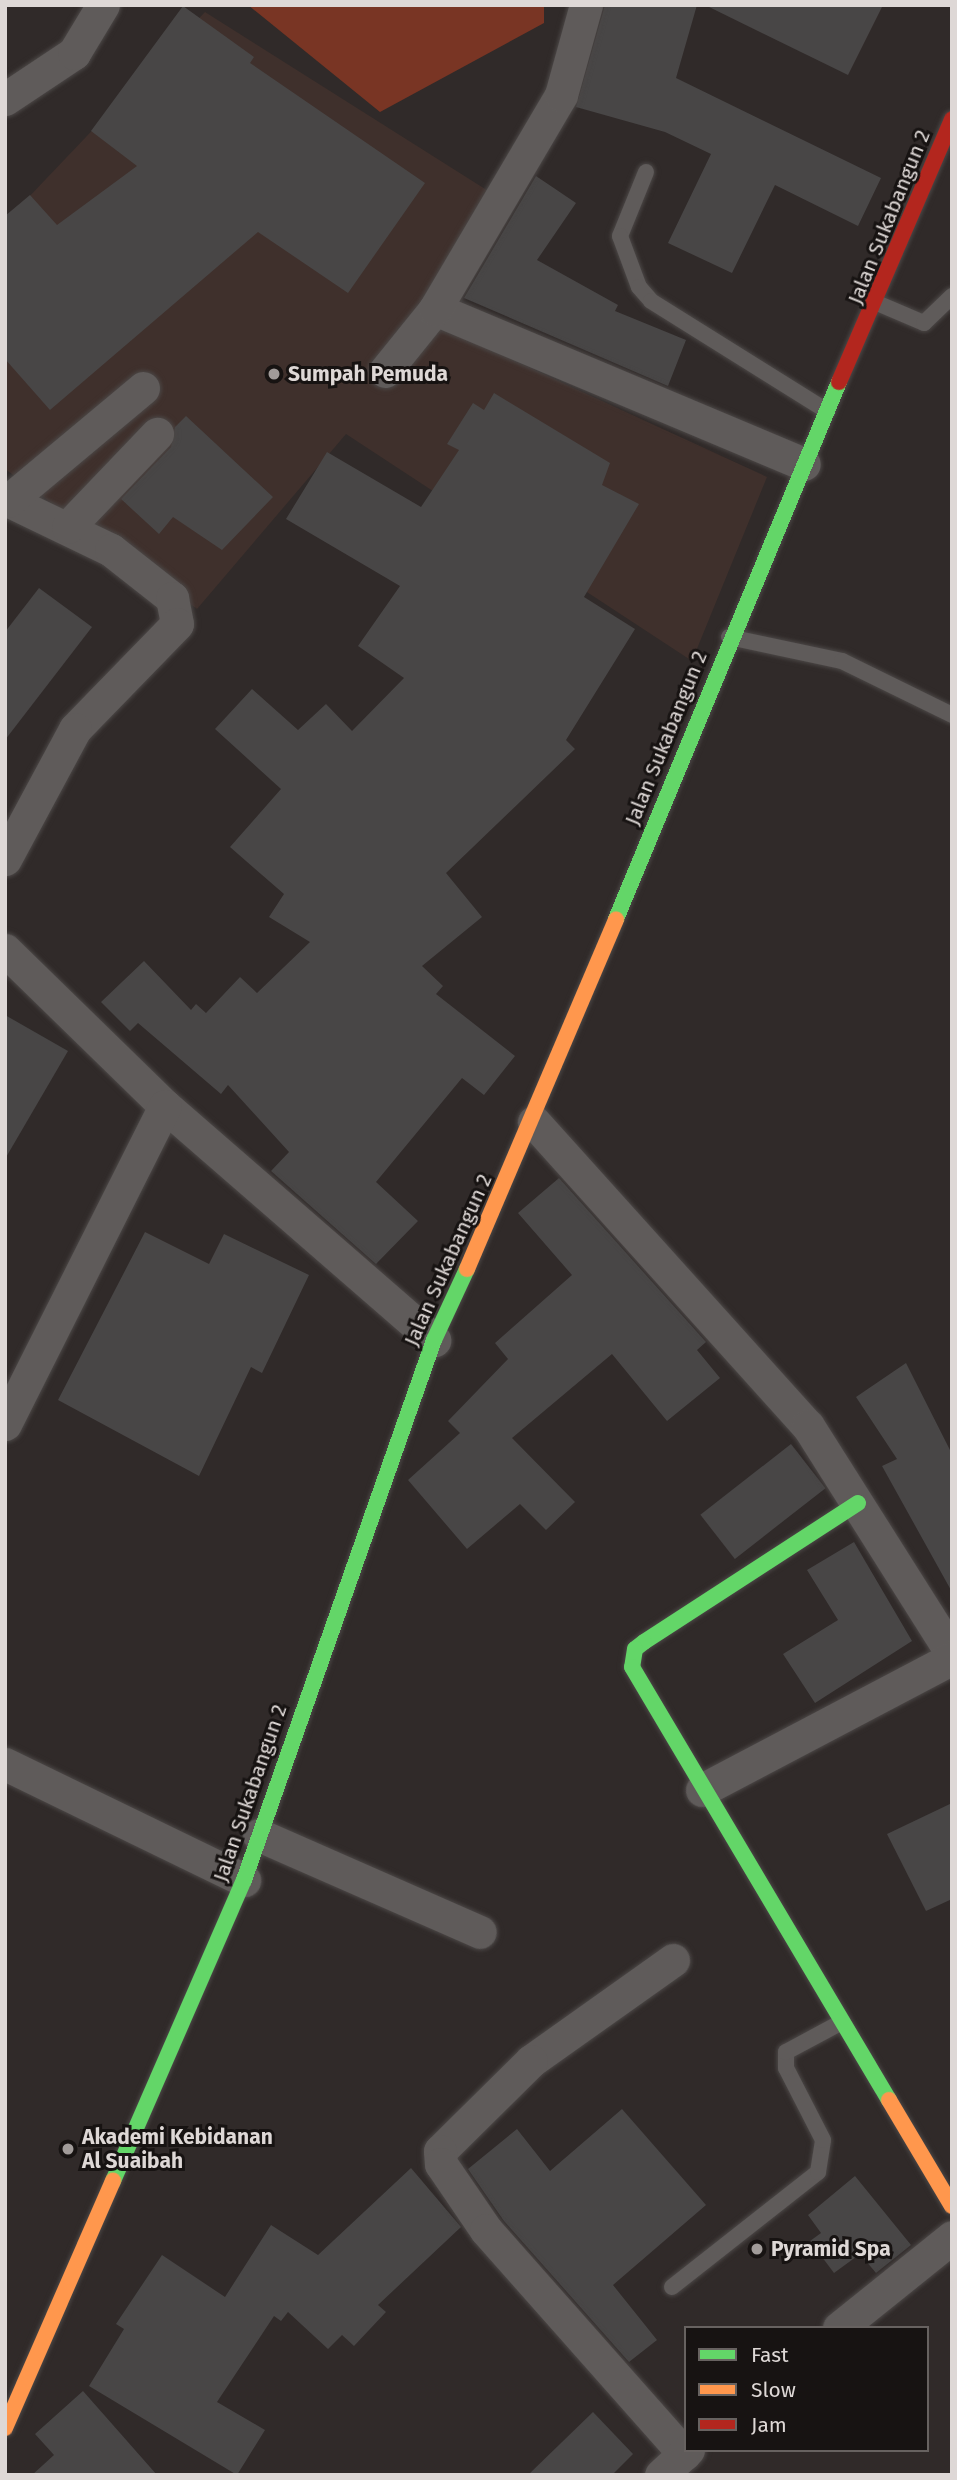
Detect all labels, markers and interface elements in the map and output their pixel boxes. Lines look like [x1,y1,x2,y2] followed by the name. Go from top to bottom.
[843,126,935,308] street label: Jalan Sukabangun 2
[288,361,448,387] place label: Sumpah Pemuda
[266,366,282,382] marker: Sumpah Pemuda
[620,647,712,829] street label: Jalan Sukabangun 2
[399,1170,497,1350] street label: Jalan Sukabangun 2
[208,1701,292,1885] street label: Jalan Sukabangun 2
[82,2124,273,2174] place label: Akademi Kebidanan Al Suaibah
[60,2141,76,2157] marker: Akademi Kebidanan Al Suaibah
[771,2236,891,2262] place label: Pyramid Spa
[749,2241,765,2257] marker: Pyramid Spa
[684,2326,929,2452] legend
[751,2342,789,2368] text: Fast
[751,2377,796,2403] text: Slow
[751,2412,787,2438] text: Jam

